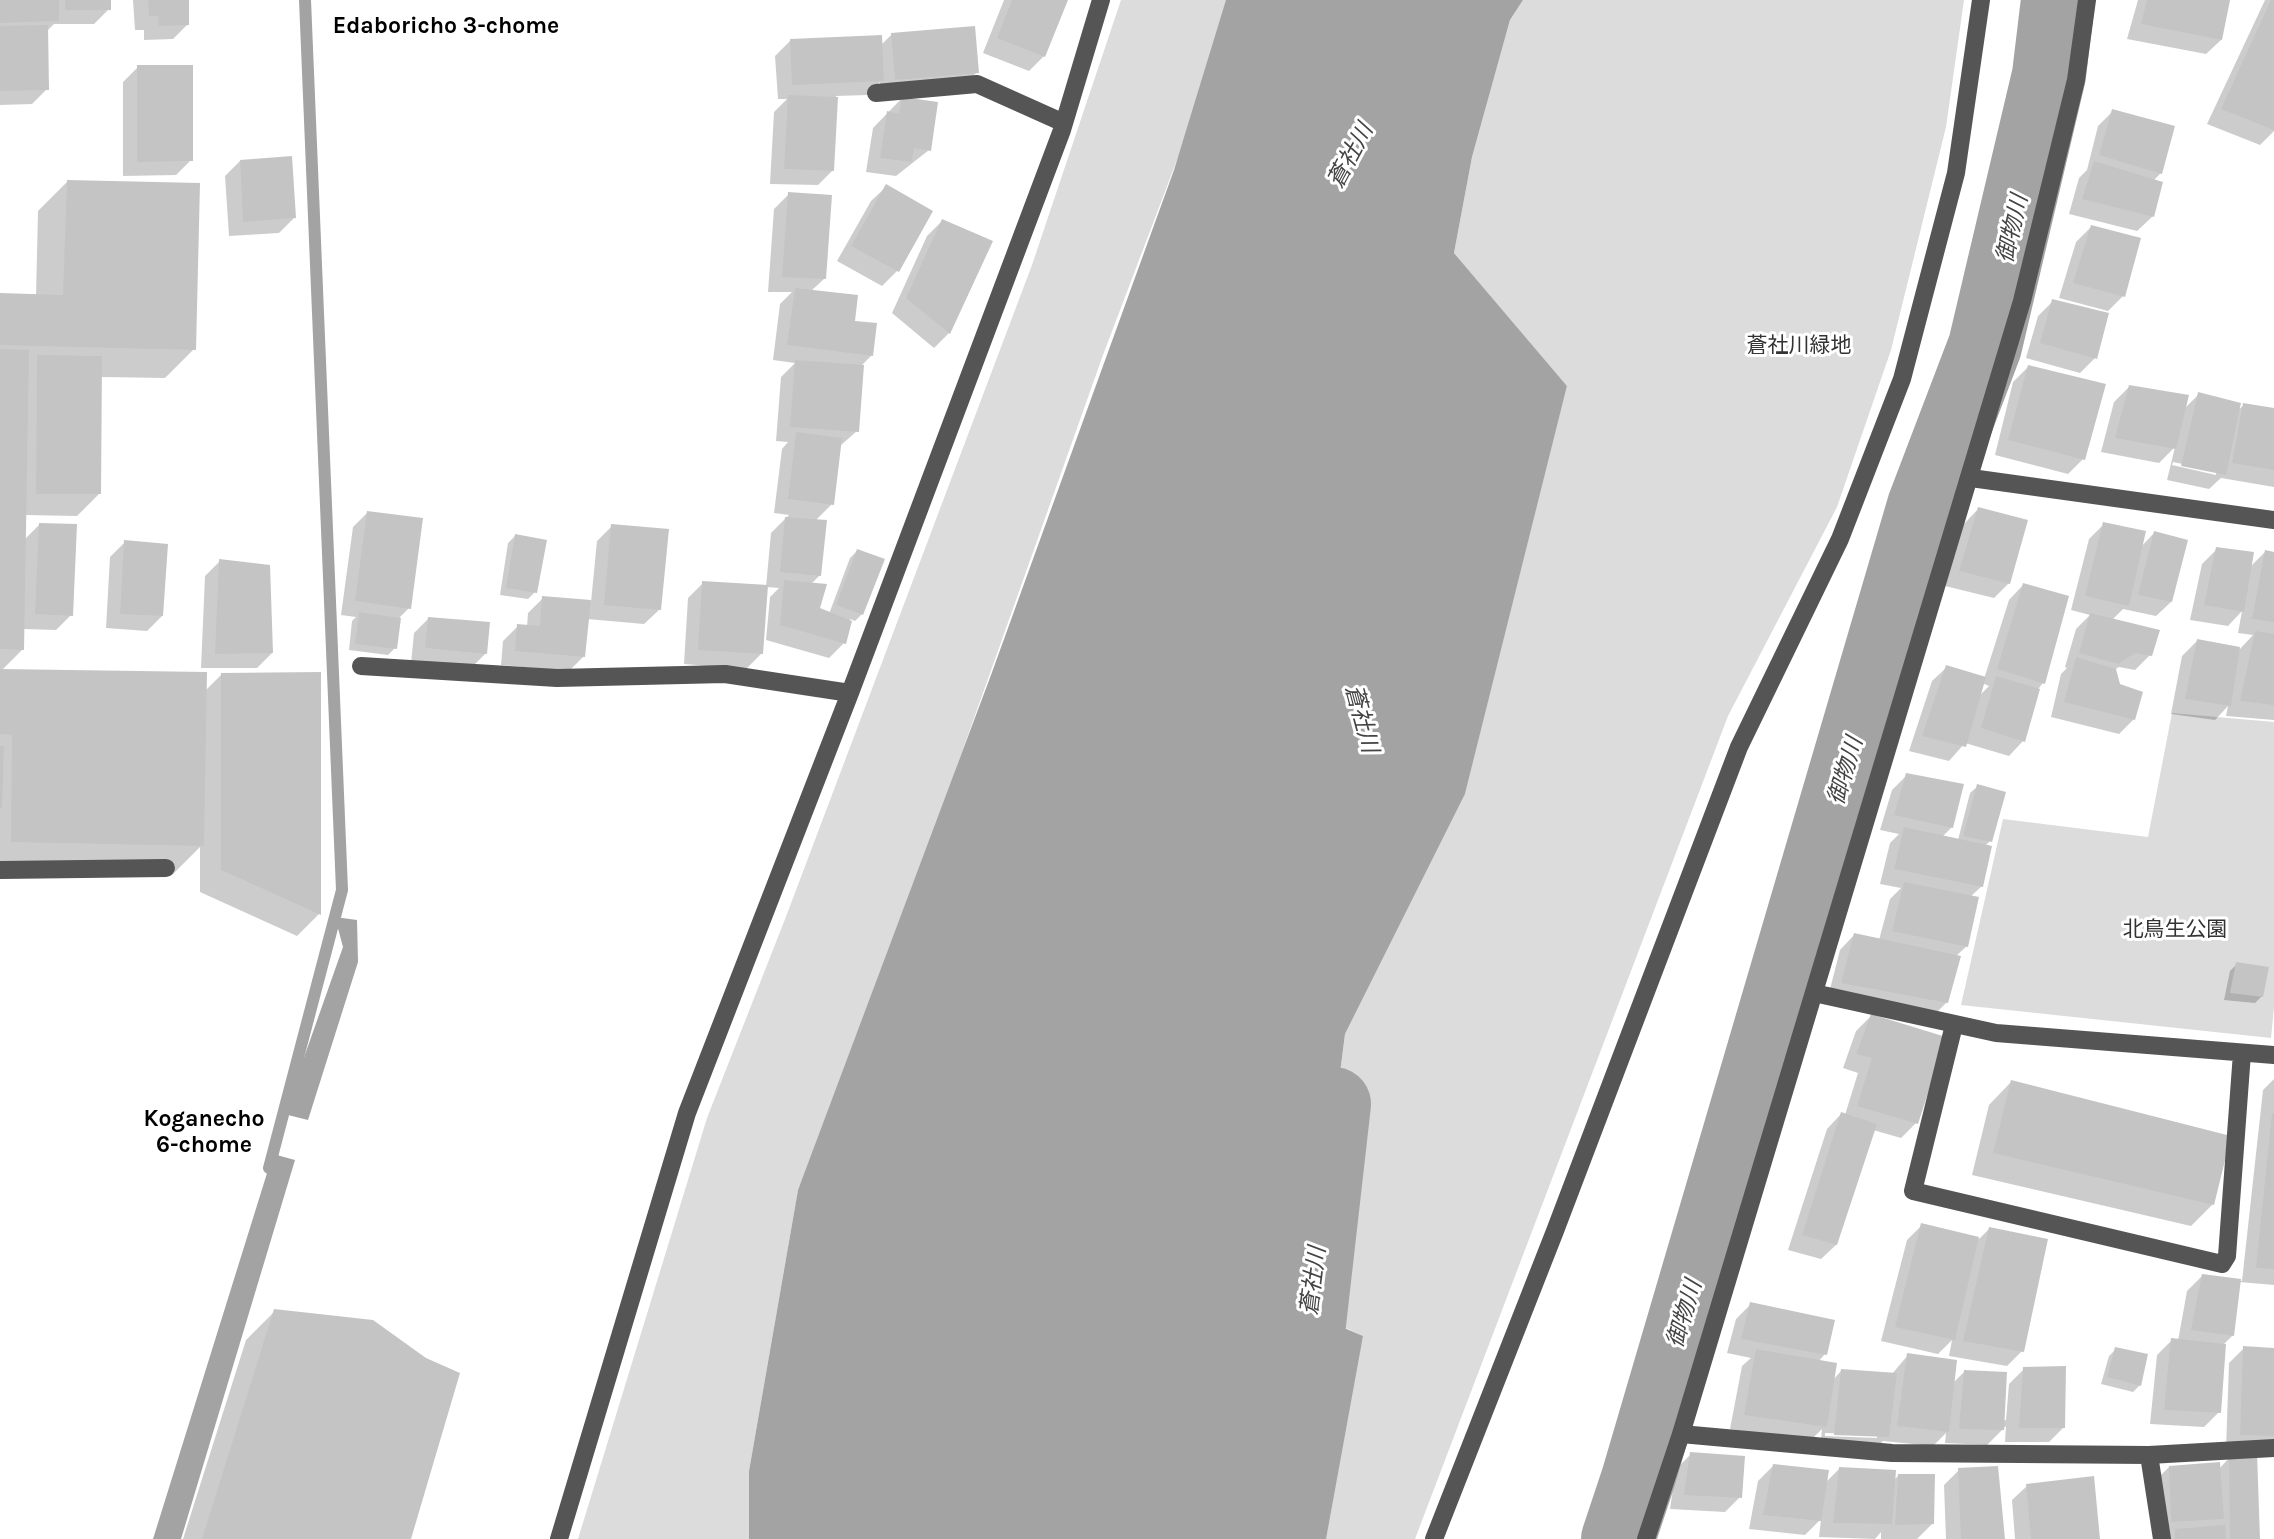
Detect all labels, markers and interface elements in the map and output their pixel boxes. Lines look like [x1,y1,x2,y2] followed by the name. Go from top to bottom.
[333,12,559,40] district label: Edaboricho 3-chome
[1323,119,1379,193] water label: 蒼社川
[1992,192,2034,266] water label: 御物川
[1747,333,1851,359] park label: 蒼社川緑地
[1339,682,1383,756] water label: 蒼社川
[1823,734,1869,808] water label: 御物川
[2123,917,2227,943] park label: 北鳥生公園
[144,1105,264,1159] district label: Koganecho 6-chome
[1296,1245,1332,1317] water label: 蒼社川
[1662,1277,1708,1351] water label: 御物川

